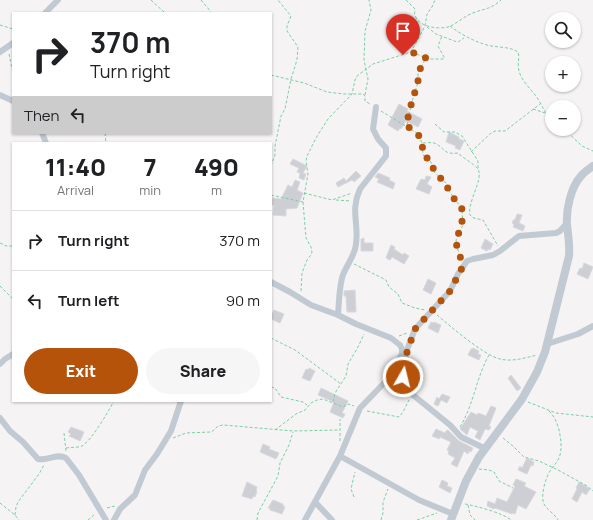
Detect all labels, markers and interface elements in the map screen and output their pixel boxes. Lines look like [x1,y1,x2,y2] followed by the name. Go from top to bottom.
[545,12,581,136] map controls
[545,12,581,48] button: search
[386,14,420,55] pin
[392,20,414,42] icon: arrive
[90,23,170,61] text: 370 m
[24,28,76,80] icon: right
[545,56,581,92] button: +
[90,59,171,83] text: Turn right
[545,100,581,136] button: −
[67,104,89,126] icon: left
[24,105,59,126] text: Then
[45,150,106,183] text: 11:40
[144,150,157,183] text: 7
[194,150,239,183] text: 490
[57,181,94,199] text: Arrival
[139,181,161,199] text: min
[211,181,222,199] text: m
[24,230,46,252] icon: right
[58,230,129,251] text: Turn right
[219,230,260,251] text: 370 m
[24,290,46,312] icon: left
[58,290,120,311] text: Turn left
[226,290,260,311] text: 90 m
[24,348,138,394] button: Exit
[146,348,260,394] button: Share
[382,356,424,398] position arrow

